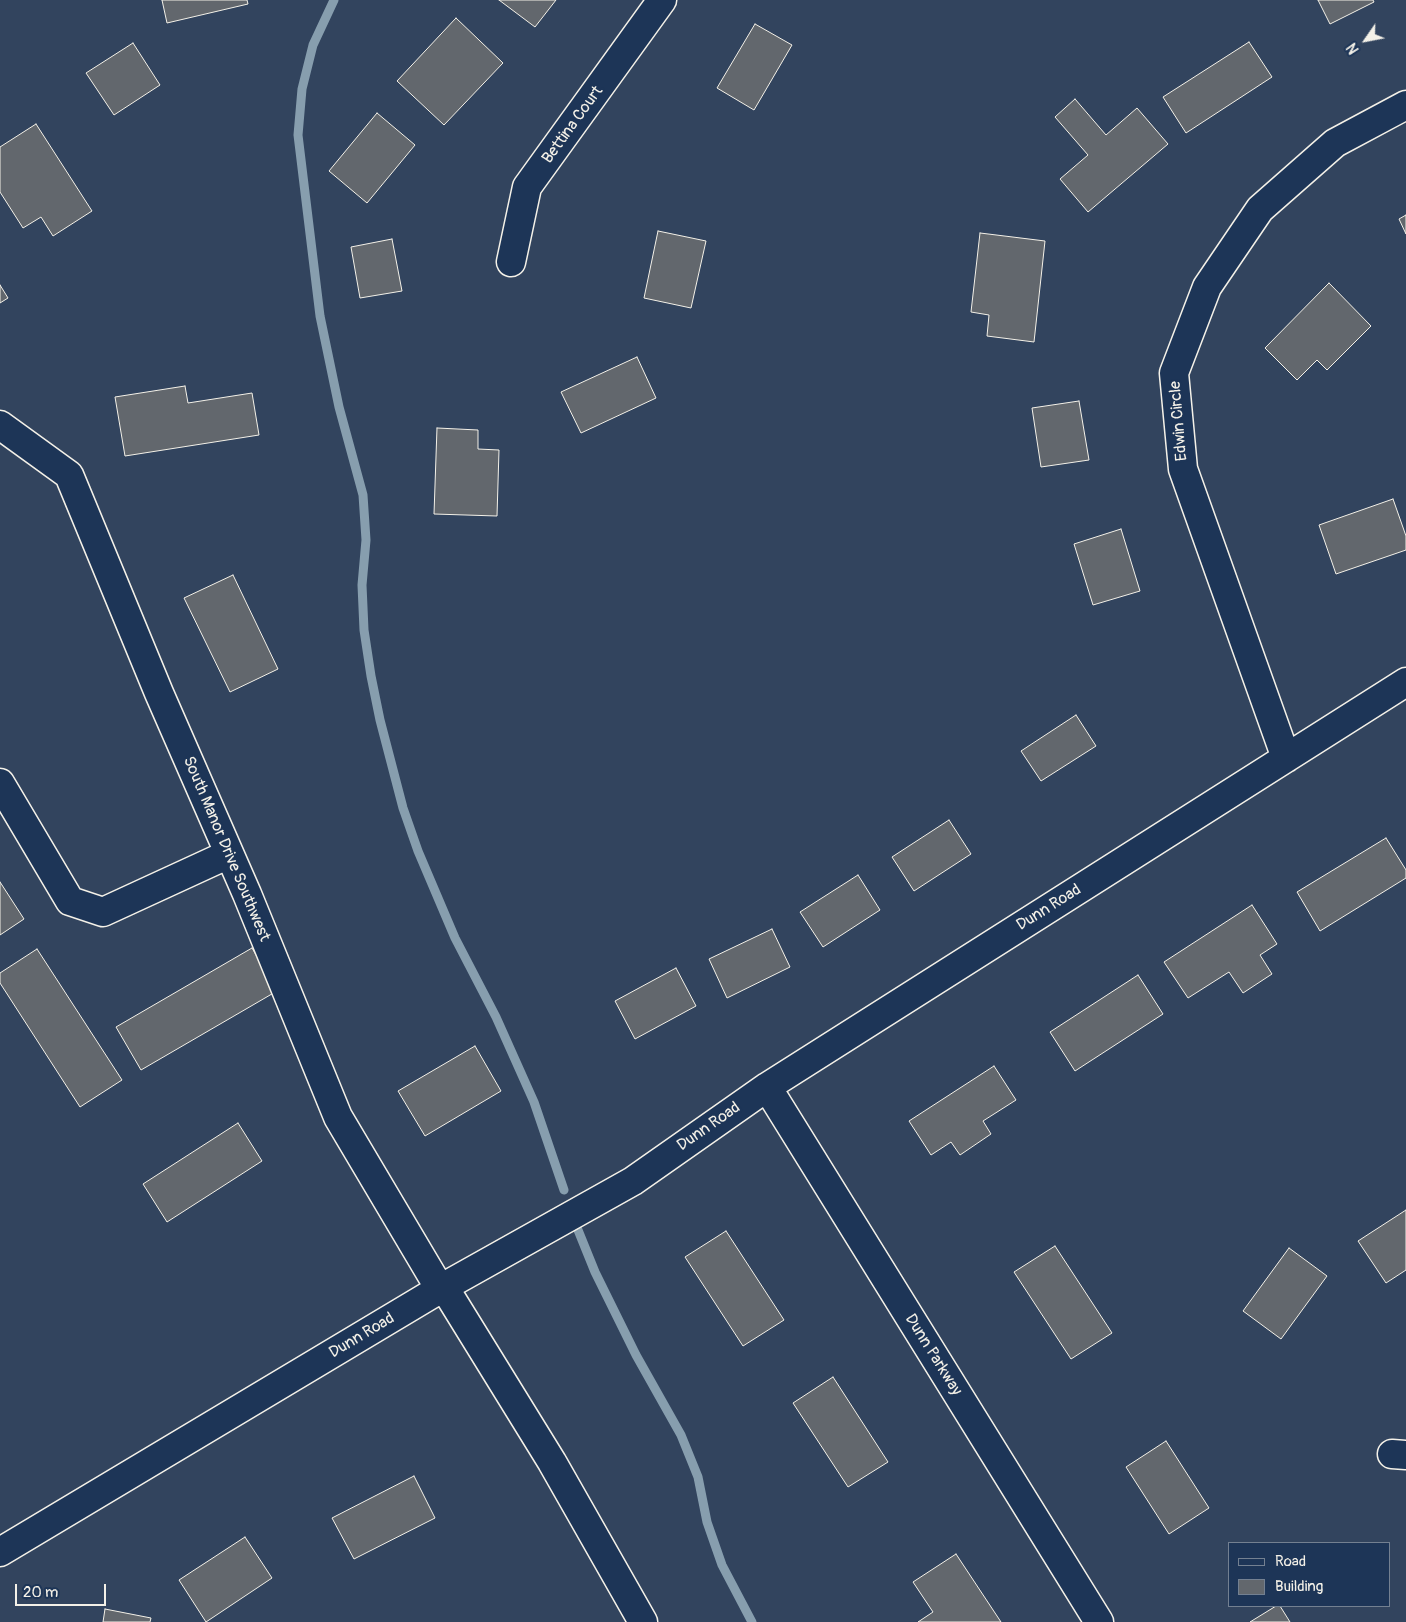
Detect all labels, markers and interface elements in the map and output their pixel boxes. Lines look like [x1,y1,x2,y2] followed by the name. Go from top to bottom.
[1341,15,1391,65] north arrow
[1343,40,1363,57] text: N
[538,82,608,168] street label: Bettina Court
[1166,380,1192,462] street label: Edwin Circle
[178,754,274,944] street label: South Manor Drive Southwest
[1013,881,1085,935] street label: Dunn Road
[674,1098,744,1156] street label: Dunn Road
[326,1309,398,1363] street label: Dunn Road
[900,1311,966,1399] street label: Dunn Parkway
[1228,1542,1391,1607] legend
[1275,1552,1306,1571] text: Road
[18,1574,109,1606] scale bar
[1275,1577,1323,1596] text: Building
[23,1583,58,1602] text: 20 m

